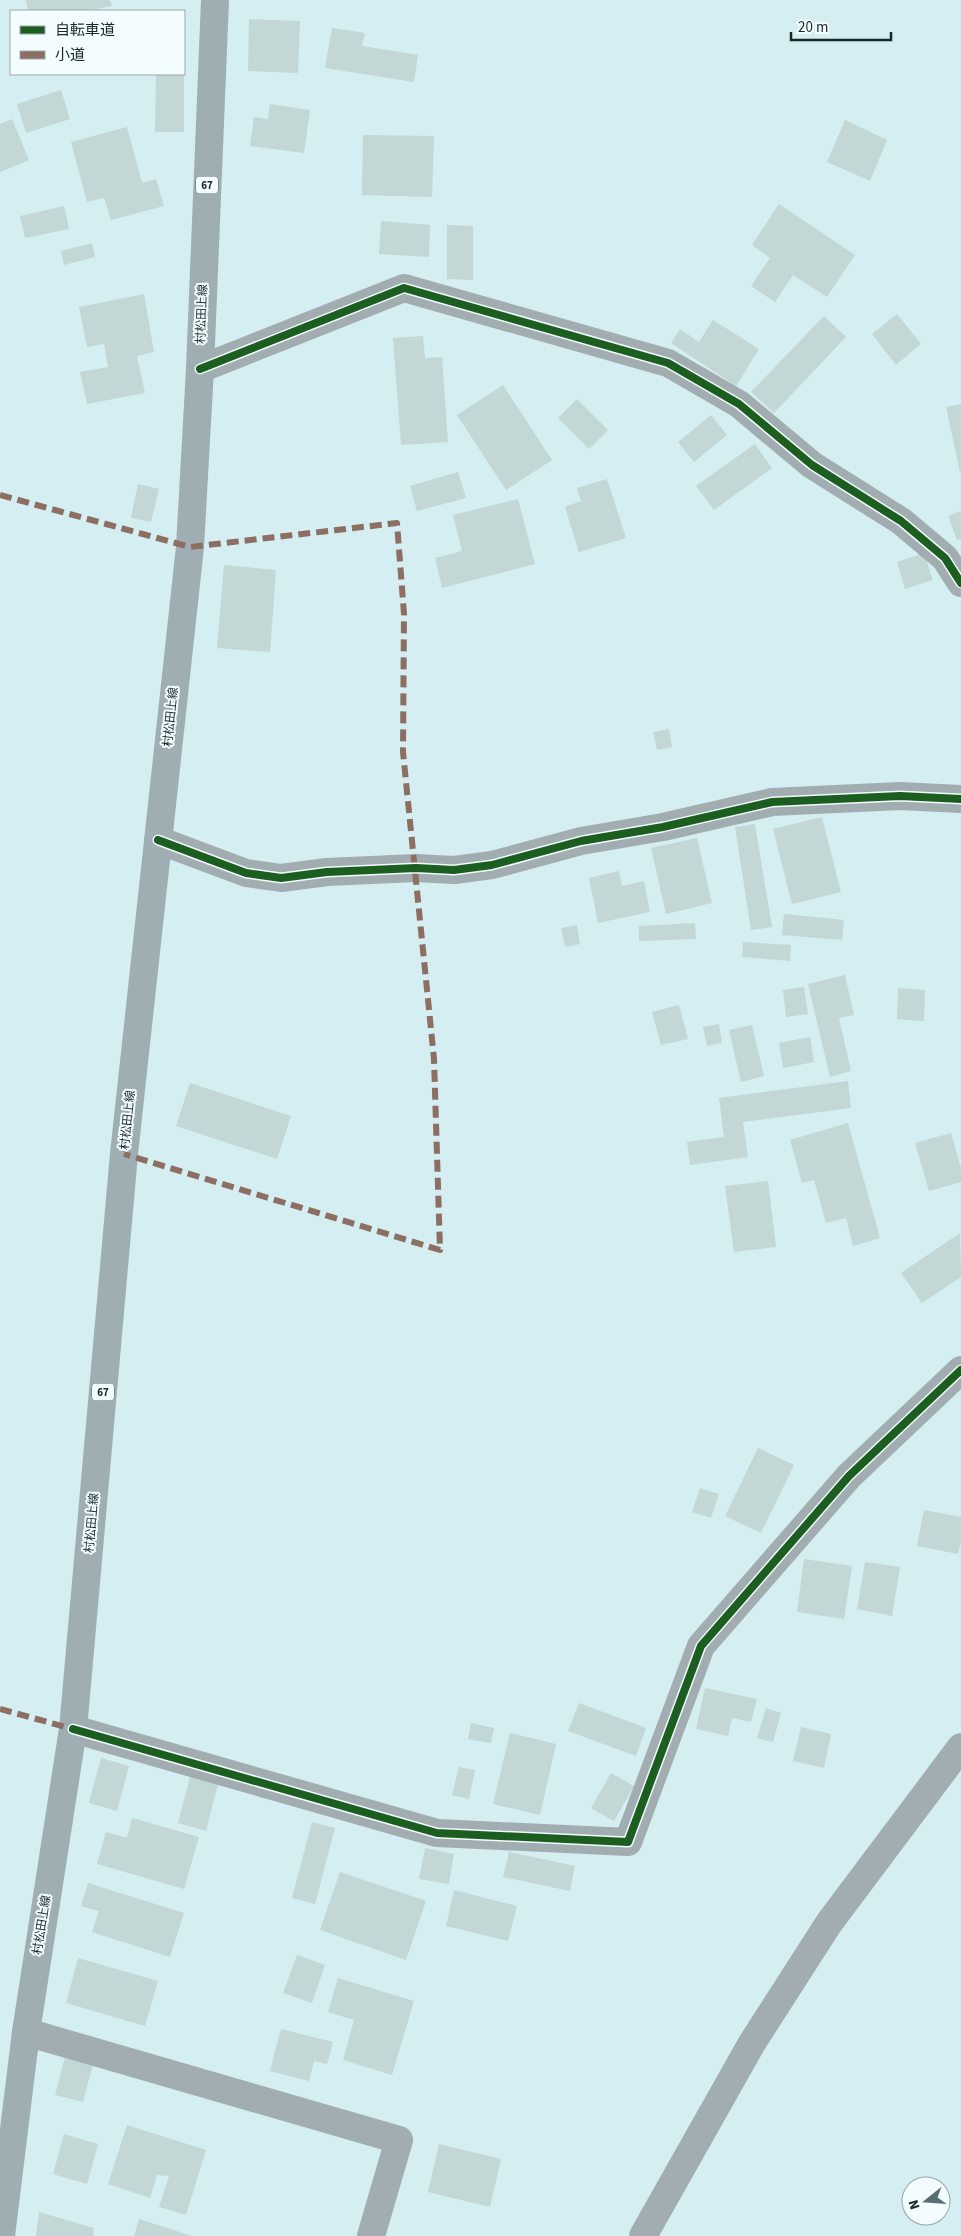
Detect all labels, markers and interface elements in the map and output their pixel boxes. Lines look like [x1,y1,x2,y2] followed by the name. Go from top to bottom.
[10,10,185,75] legend
[791,10,891,42] scale bar
[798,17,828,38] text: 20 m
[55,20,115,41] text: 自転車道
[55,45,85,66] text: 小道
[196,176,218,194] road number: 67
[192,284,212,344] street label: 村松田上線
[159,686,183,748] street label: 村松田上線
[116,1089,140,1151] street label: 村松田上線
[92,1384,114,1400] road number: 67
[81,1492,103,1554] street label: 村松田上線
[29,1894,55,1956] street label: 村松田上線
[901,2176,951,2226] north arrow
[904,2197,925,2212] text: N

